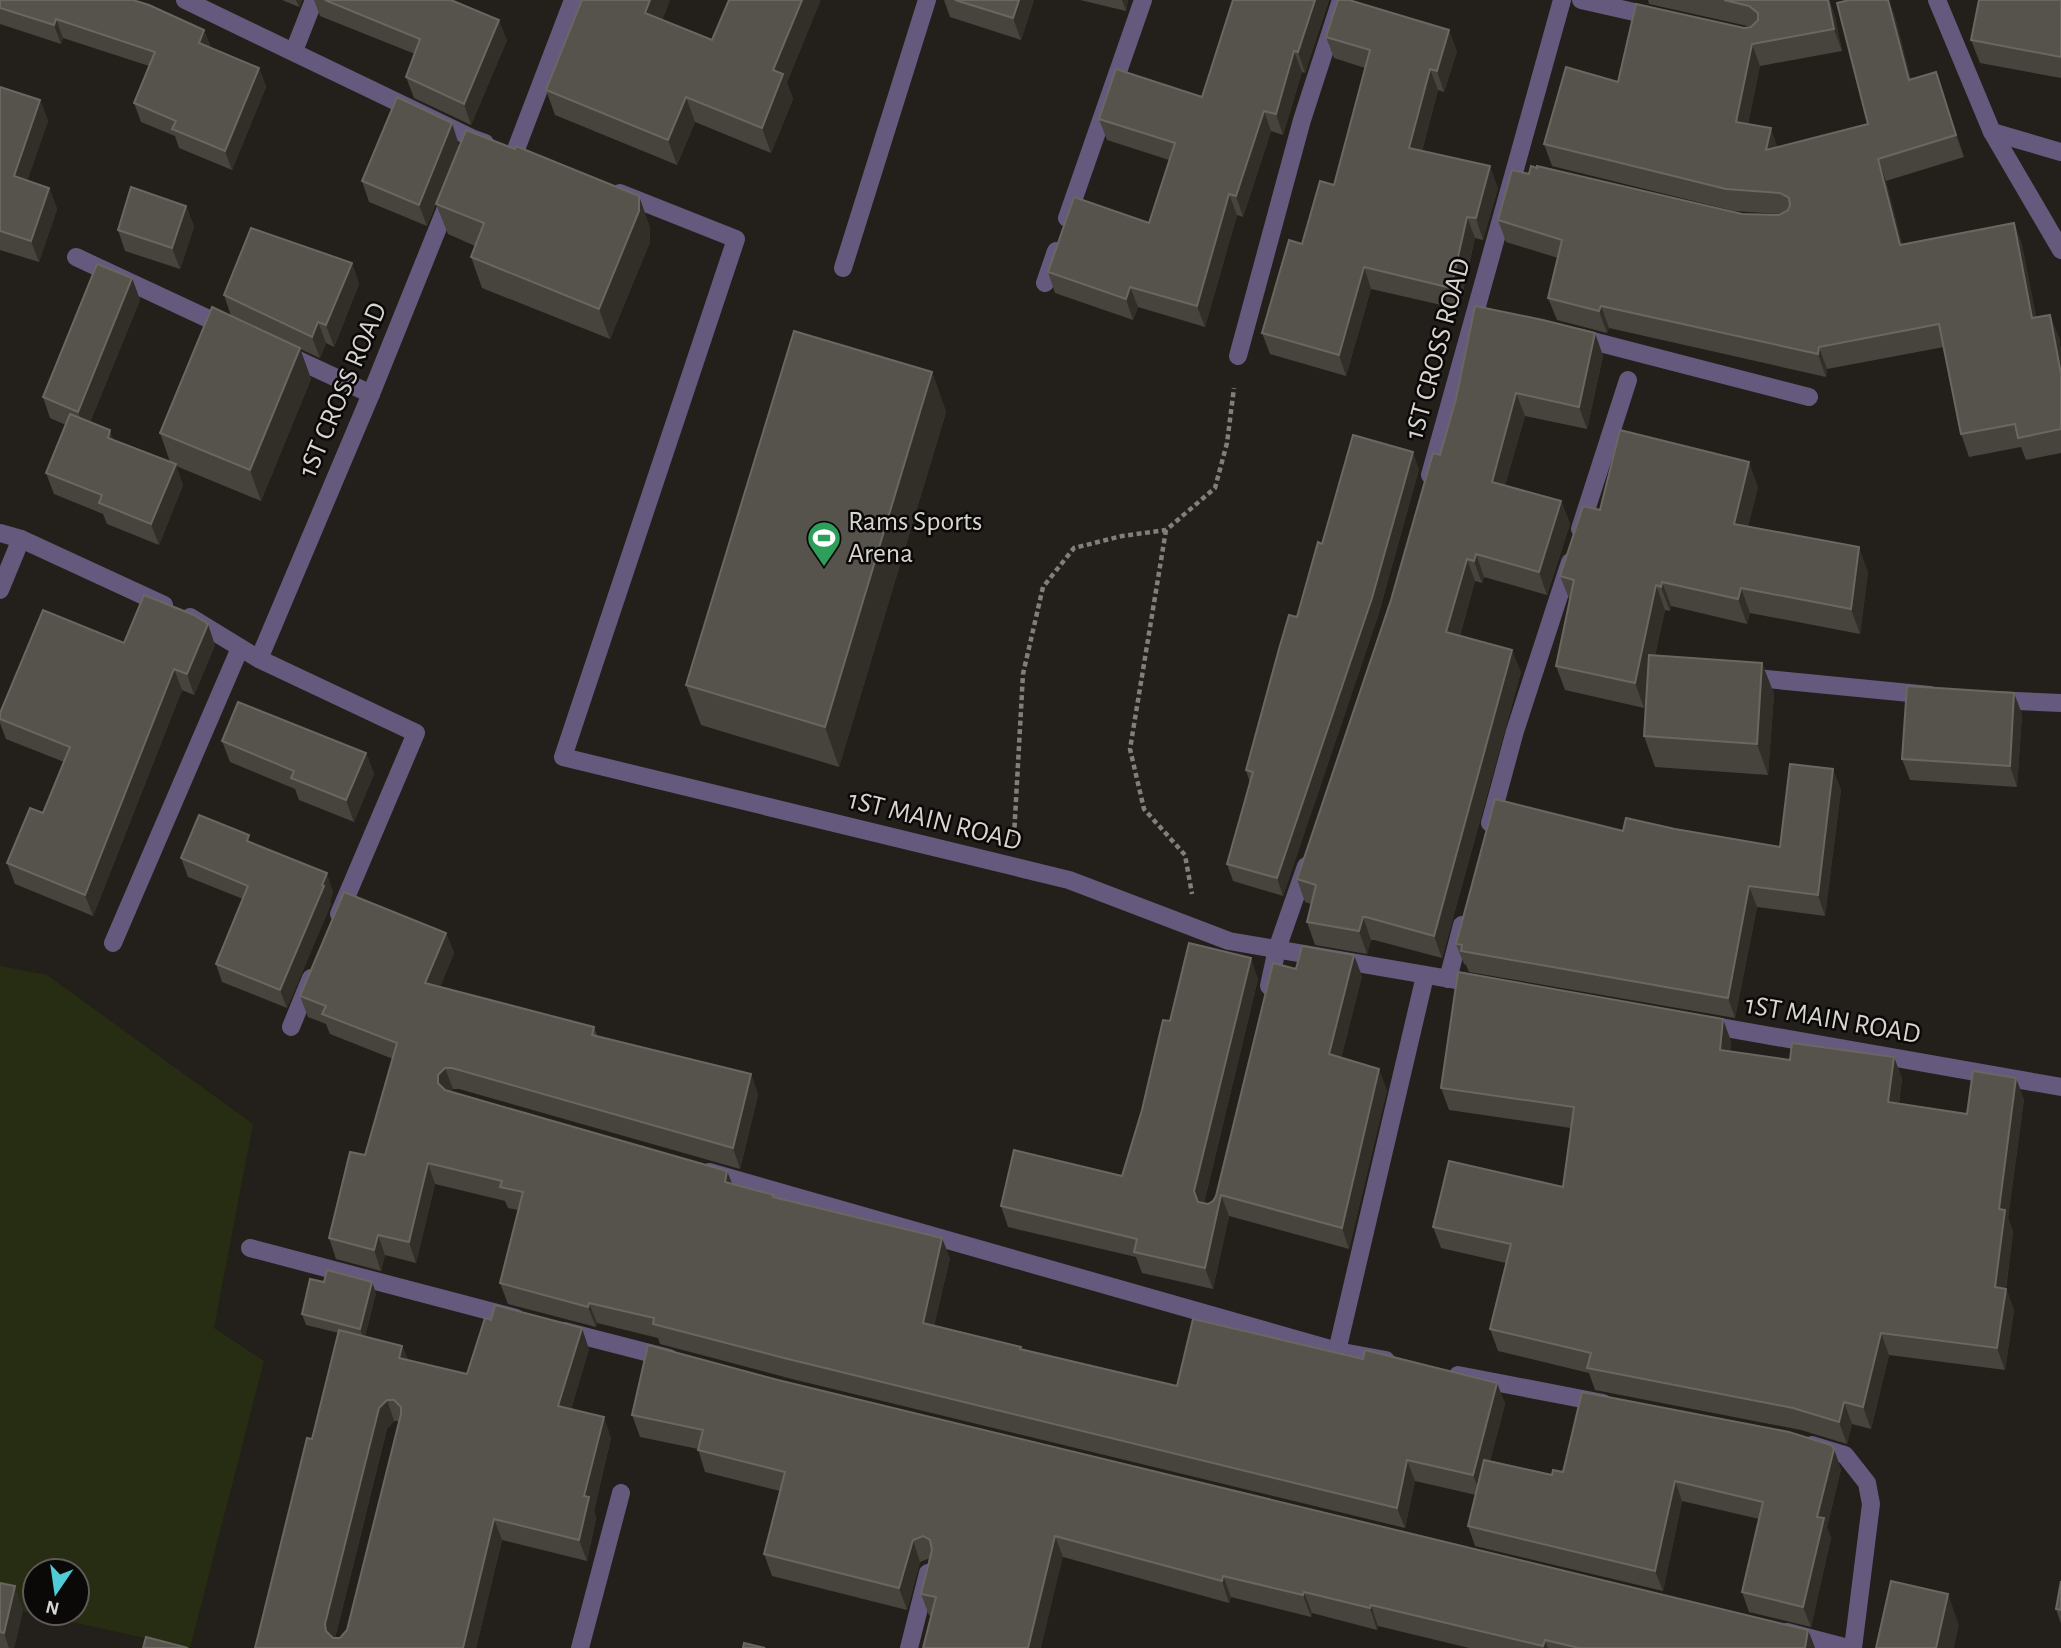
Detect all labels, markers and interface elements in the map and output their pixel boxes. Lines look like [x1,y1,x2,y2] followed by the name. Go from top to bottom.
[1400,255,1476,443] street label: 1ST CROSS ROAD
[294,299,392,481] street label: 1ST CROSS ROAD
[848,508,982,568] place label: Rams Sports Arena
[805,519,843,568] sports icon: Rams Sports Arena
[846,786,1024,856] street label: 1ST MAIN ROAD
[1743,991,1923,1049] street label: 1ST MAIN ROAD
[21,1557,91,1627] north arrow
[44,1596,61,1618] text: N

